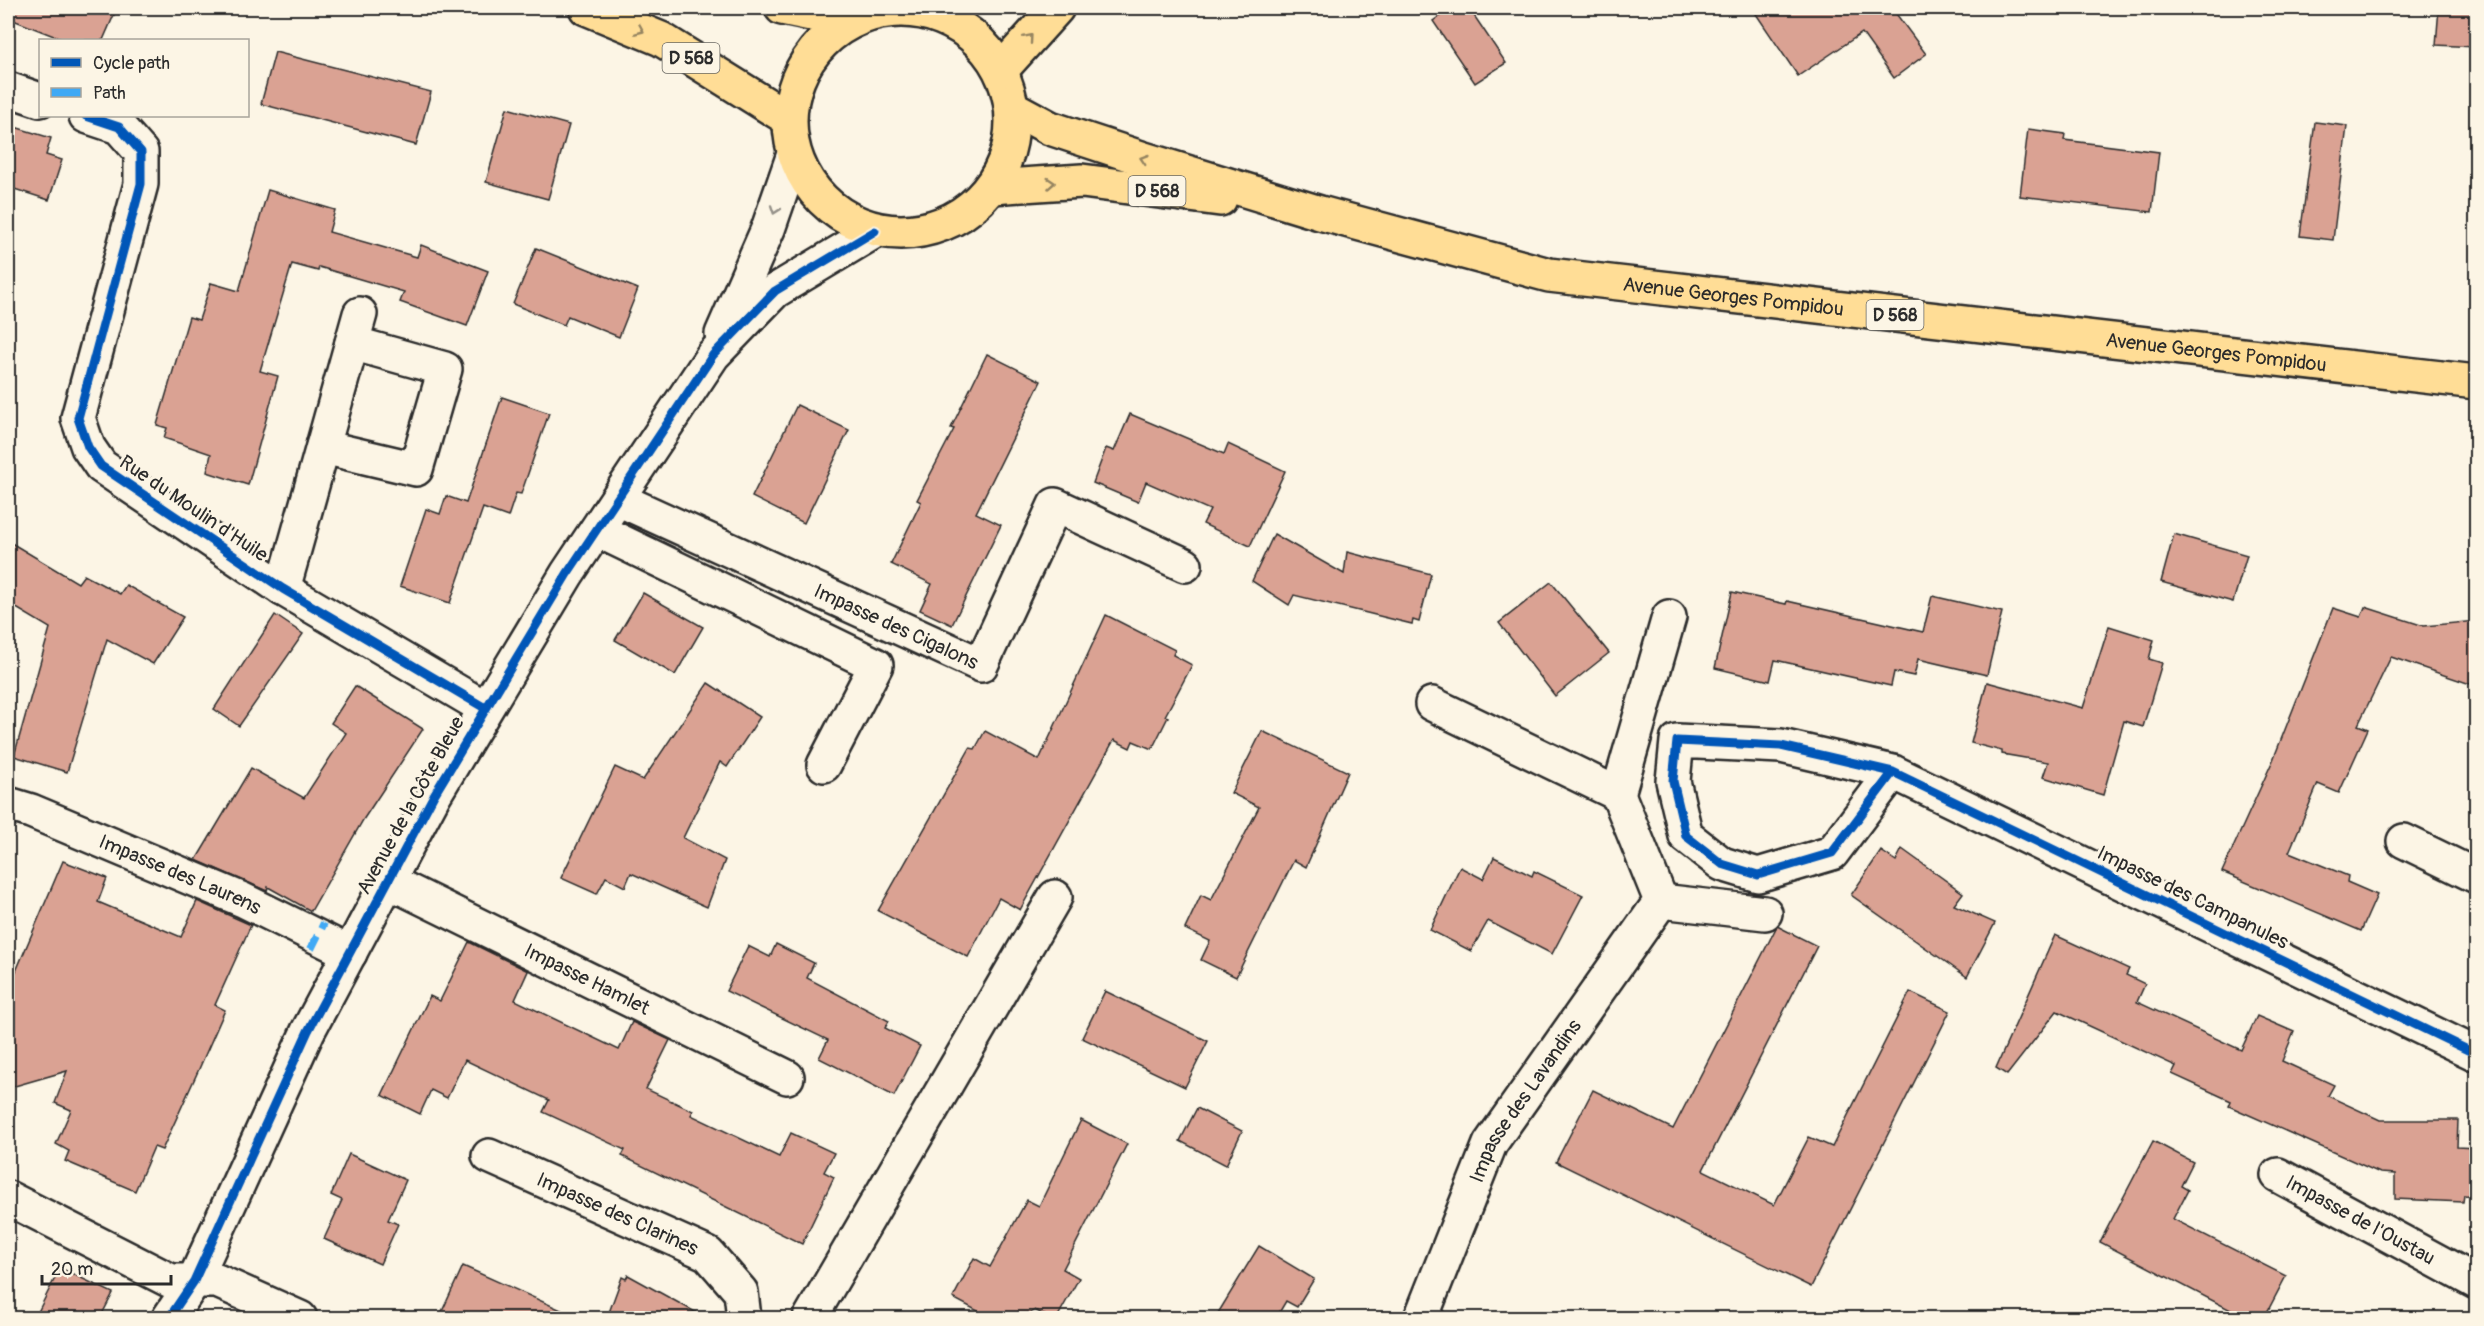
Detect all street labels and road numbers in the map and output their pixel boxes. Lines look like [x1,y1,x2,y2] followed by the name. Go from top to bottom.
[662,43,720,73] road number: D 568
[1128,176,1186,206] road number: D 568
[1621,272,1845,322] street label: Avenue Georges Pompidou
[1866,300,1924,330] road number: D 568
[2104,327,2328,378] street label: Avenue Georges Pompidou
[115,449,273,567] street label: Rue du Moulin d'Huile
[810,578,982,675] street label: Impasse des Cigalons
[351,712,470,899] street label: Avenue de la Côte Bleue
[95,829,265,920] street label: Impasse des Laurens
[2093,840,2293,955] street label: Impasse des Campanules
[520,938,655,1021] street label: Impasse Hamlet
[1464,1014,1587,1186] street label: Impasse des Lavandins
[533,1167,702,1261] street label: Impasse des Clarines
[2281,1170,2439,1271] street label: Impasse de l'Oustau

